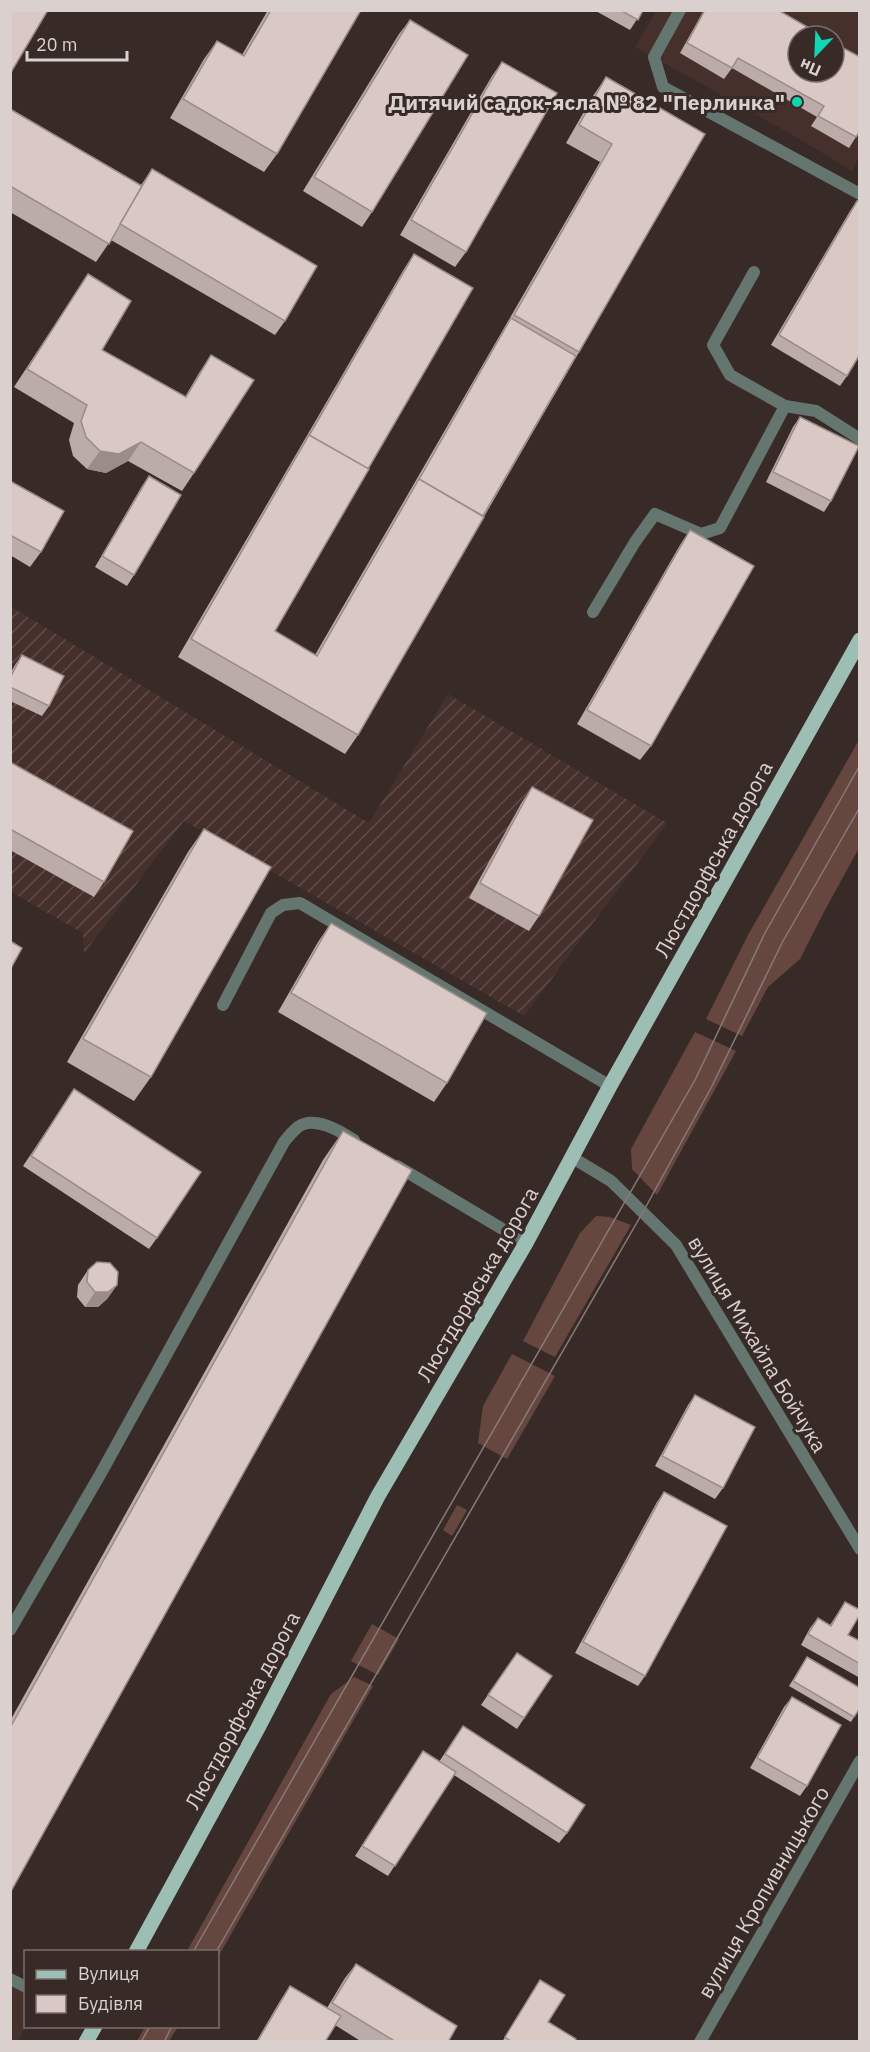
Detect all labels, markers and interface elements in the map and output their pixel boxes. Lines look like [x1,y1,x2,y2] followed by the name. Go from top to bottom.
[27,24,128,62] scale bar
[786,24,846,84] north arrow
[36,33,78,56] text: 20 m
[797,54,824,81] text: Пн
[388,88,785,116] place label: Дитячий садок-ясла № 82 "Перлинка"
[790,95,804,109] marker: Дитячий садок-ясла № 82 "Перлинка"
[647,756,779,962] street label: Люстдорфська дорога
[410,1182,544,1386] street label: Люстдорфська дорога
[682,1230,834,1458] street label: вулиця Михайла Бойчука
[178,1606,306,1814] street label: Люстдорфська дорога
[691,1781,835,2003] street label: вулиця Кропивницького
[24,1950,219,2028] legend
[78,1962,139,1985] text: Вулиця
[78,1992,143,2015] text: Будівля

